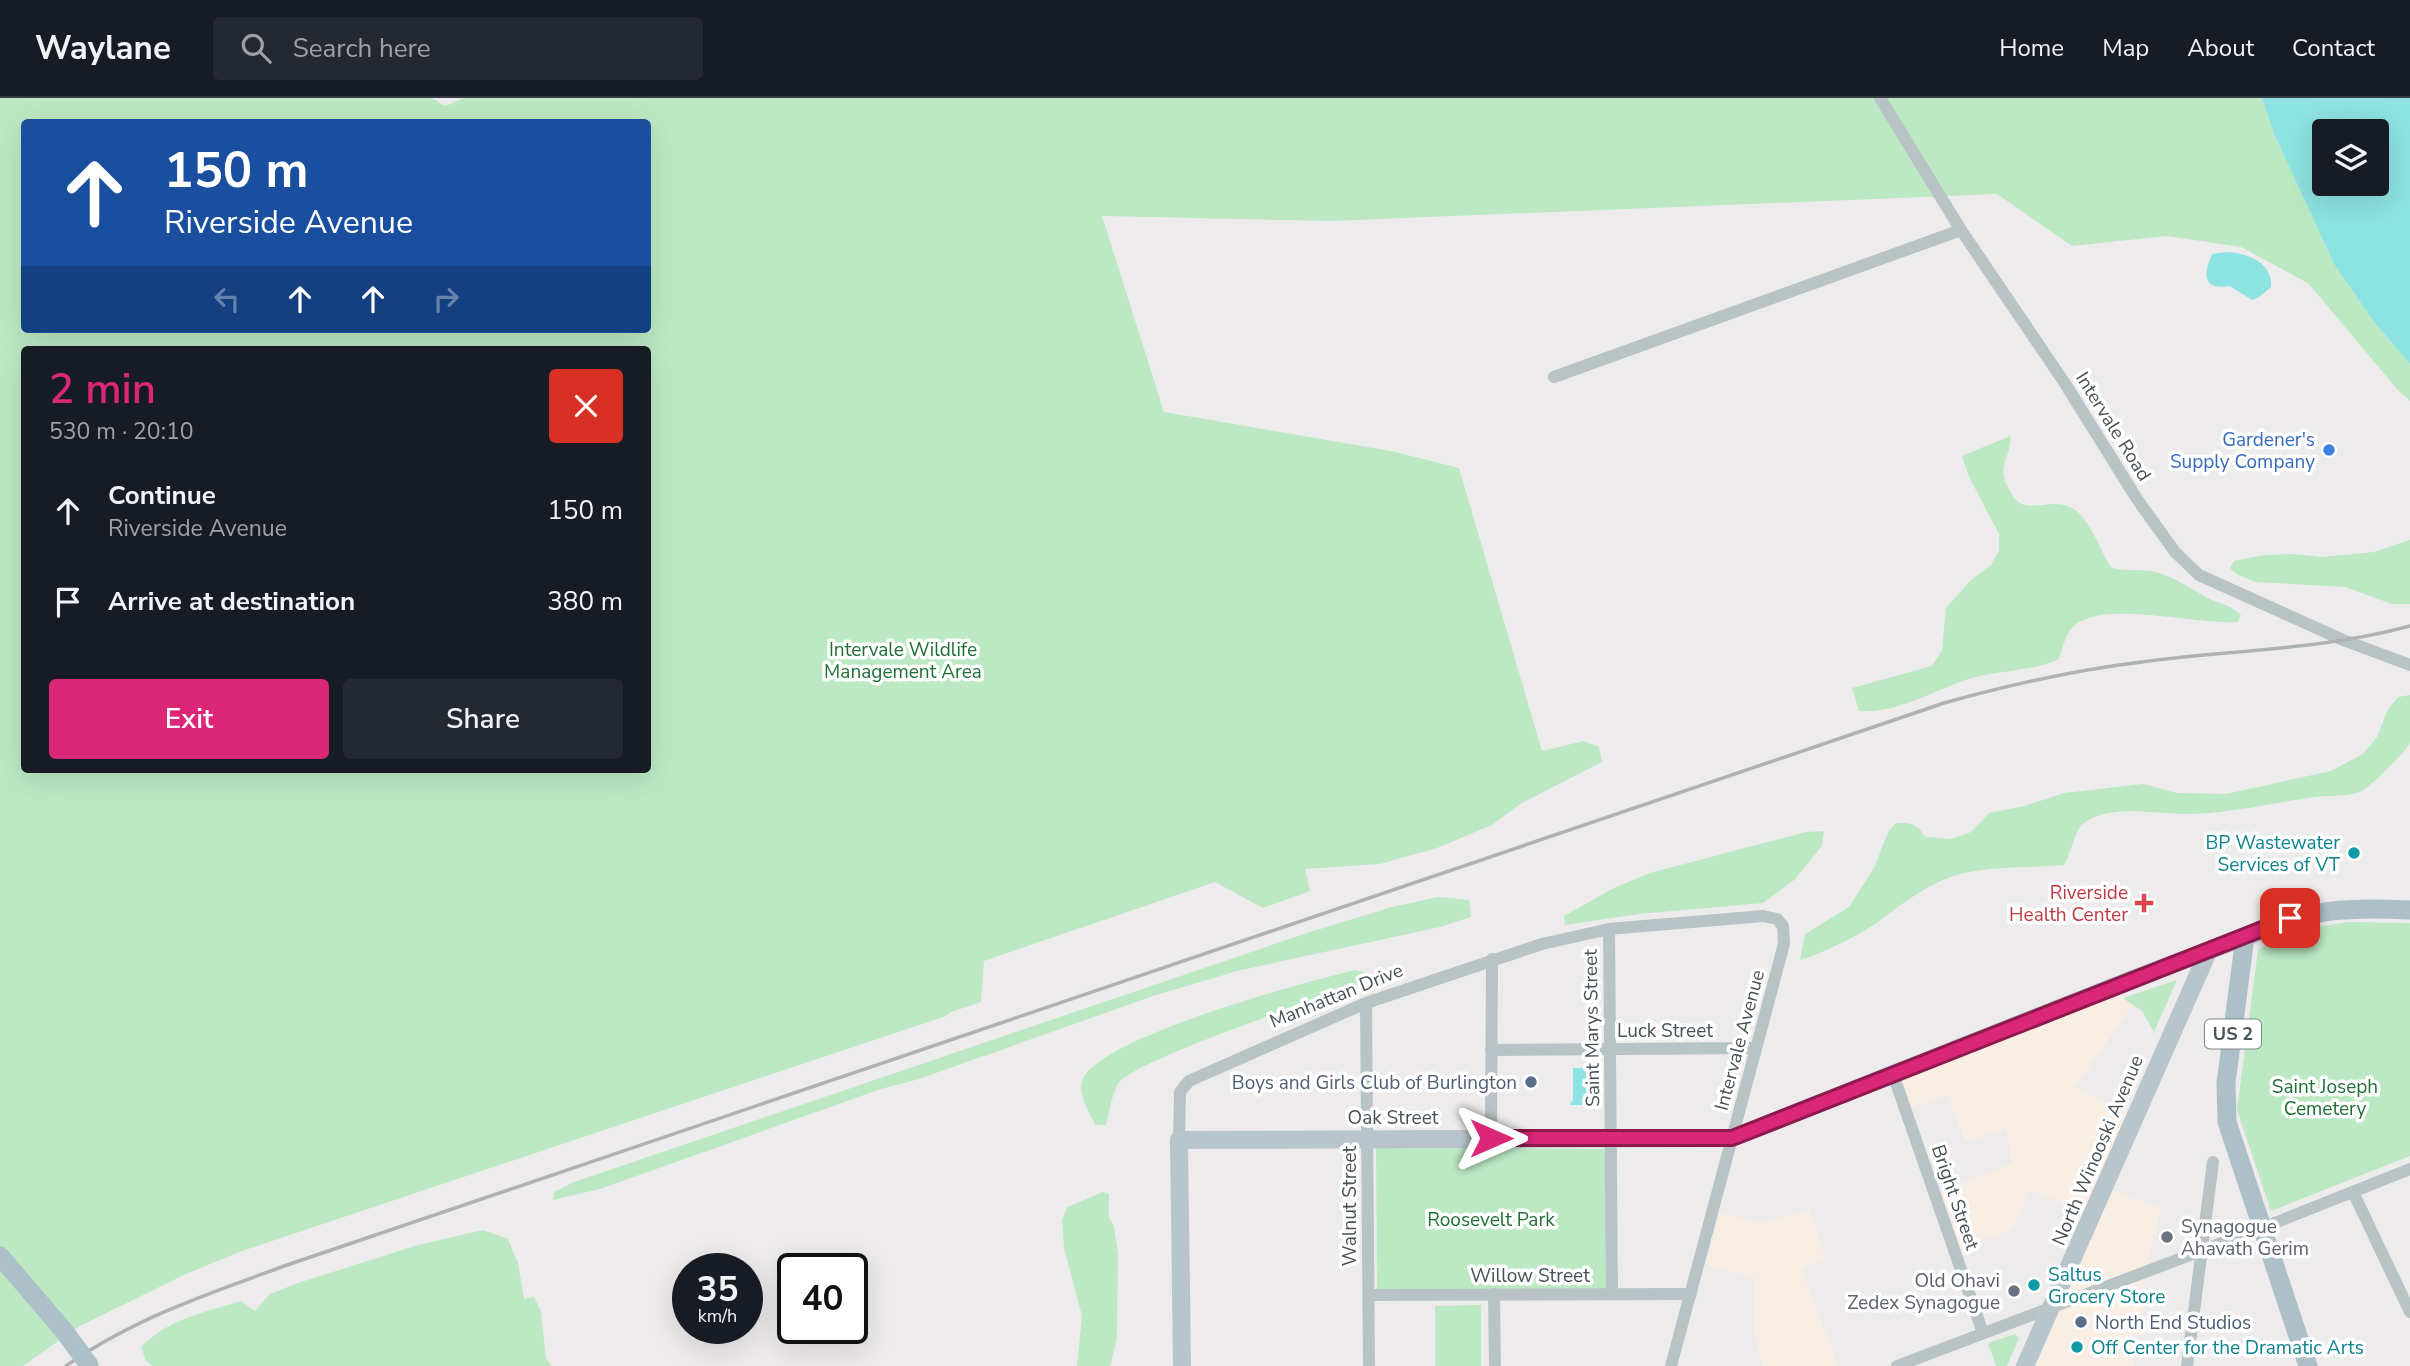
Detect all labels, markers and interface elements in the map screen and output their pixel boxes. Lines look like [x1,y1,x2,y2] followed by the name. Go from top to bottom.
[213,17,703,80] search box
[35,26,171,71] text: Waylane
[237,29,275,67] icon: search
[293,31,431,66] text: Search here
[1999,32,2064,64] text: Home
[2102,32,2149,64] text: Map
[2187,32,2254,64] text: About
[2292,32,2375,64] text: Contact
[2312,119,2389,196] map controls
[2312,119,2389,196] button: layers
[164,137,308,204] text: 150 m
[49,147,140,238] icon: ahead
[164,201,413,244] text: Riverside Avenue
[208,280,246,318] icon: left
[281,280,319,318] icon: ahead
[354,280,392,318] icon: ahead
[427,280,465,318] icon: right
[49,361,156,418] text: 2 min
[2069,367,2157,486] street label: Intervale Road
[549,369,623,443] button: close
[49,416,194,447] text: 530 m · 20:10
[2170,427,2315,475] place label: Gardener's Supply Company
[2321,442,2337,458] marker: Gardener's Supply Company
[108,478,216,513] text: Continue
[49,492,87,530] icon: ahead
[547,493,623,528] text: 150 m
[108,513,287,544] text: Riverside Avenue
[49,583,87,621] icon: arrive
[108,584,355,619] text: Arrive at destination
[547,584,623,619] text: 380 m
[824,637,982,685] park label: Intervale Wildlife Management Area
[49,679,329,759] button: Exit
[343,679,623,759] button: Share
[2205,830,2341,878] place label: BP Wastewater Services of VT
[2346,845,2362,861] marker: BP Wastewater Services of VT
[2009,880,2128,928] place label: Riverside Health Center
[2260,888,2320,948] pin
[2134,893,2154,913] marker: Riverside Health Center
[2271,899,2309,937] icon: arrive
[1578,949,1606,1107] street label: Saint Marys Street
[1266,957,1407,1035] street label: Manhattan Drive
[1709,967,1771,1113] street label: Intervale Avenue
[1617,1018,1713,1044] street label: Luck Street
[2205,1020,2261,1049] road number: US 2
[2046,1051,2150,1249] street label: North Winooski Avenue
[1232,1070,1517,1096] place label: Boys and Girls Club of Burlington
[1523,1074,1539,1090] marker: Boys and Girls Club of Burlington
[2272,1074,2378,1122] park label: Saint Joseph Cemetery
[1454,1101,1528,1175] position arrow
[1348,1105,1439,1131] street label: Oak Street
[1925,1141,1985,1254] street label: Bright Street
[1337,1145,1363,1266] street label: Walnut Street
[1427,1207,1555,1233] park label: Roosevelt Park
[2181,1214,2309,1262] place label: Synagogue Ahavath Gerim
[2159,1229,2175,1245] marker: Synagogue Ahavath Gerim
[777,1253,868,1344] speed limit sign: 40
[2048,1262,2165,1310] place label: Saltus Grocery Store
[1470,1263,1590,1289] street label: Willow Street
[696,1266,739,1313] text: 35
[1847,1268,2000,1316] place label: Old Ohavi Zedex Synagogue
[2026,1277,2042,1293] marker: Saltus Grocery Store
[2006,1283,2022,1299] marker: Old Ohavi Zedex Synagogue
[698,1304,737,1328] text: km/h
[2095,1310,2251,1336] place label: North End Studios
[2073,1314,2089,1330] marker: North End Studios
[2091,1335,2364,1361] place label: Off Center for the Dramatic Arts
[2069,1339,2085,1355] marker: Off Center for the Dramatic Arts

